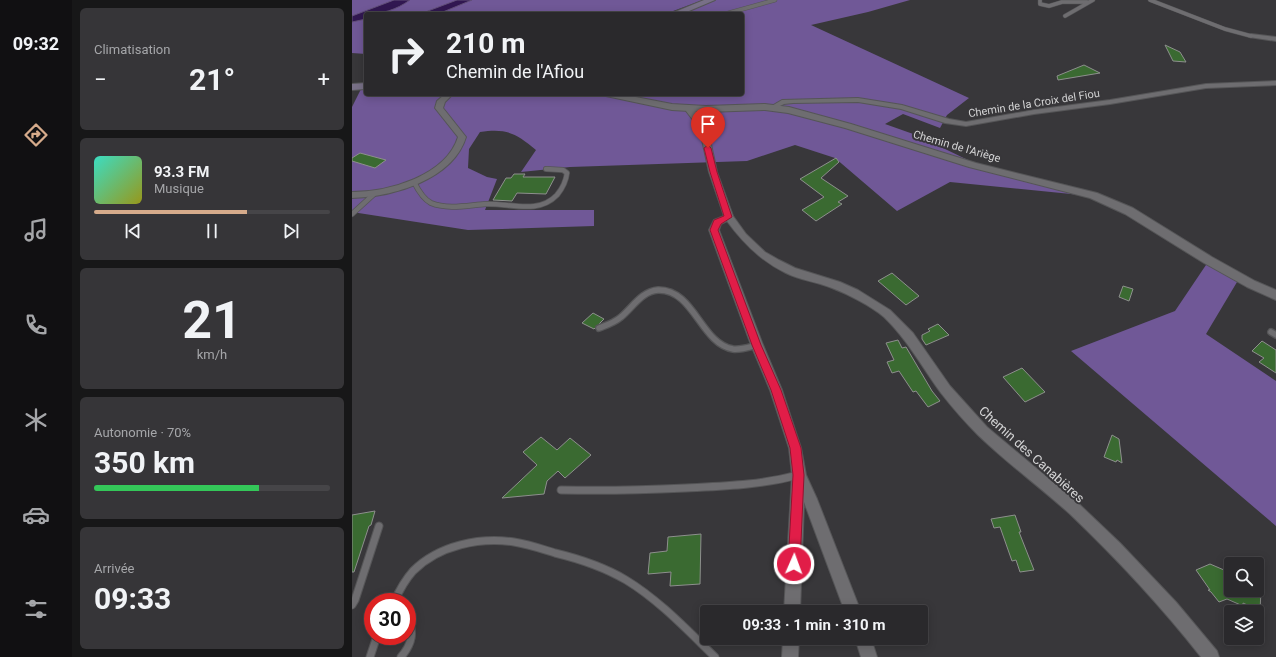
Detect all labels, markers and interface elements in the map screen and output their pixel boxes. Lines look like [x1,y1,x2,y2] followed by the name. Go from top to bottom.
[446,27,525,60] text: 210 m
[380,28,432,80] icon: right
[13,33,59,54] text: 09:32
[94,42,170,57] text: Climatisation
[446,61,584,82] text: Chemin de l'Afiou
[189,62,235,97] text: 21°
[94,67,107,92] text: −
[318,67,330,92] text: +
[967,87,1101,120] street label: Chemin de la Croix del Fiou
[691,107,725,148] pin
[697,113,719,135] icon: arrive
[22,121,50,149] icon: directions
[912,128,1002,165] street label: Chemin de l'Ariège
[154,163,209,181] text: 93.3 FM
[154,181,204,196] text: Musique
[22,216,50,244] icon: music
[122,220,144,242] icon: previous
[201,220,223,242] icon: pause
[280,220,302,242] icon: next
[182,290,242,351] text: 21
[22,311,50,339] icon: phone
[197,347,227,362] text: km/h
[976,403,1088,506] street label: Chemin des Canabières
[22,406,50,434] icon: climate
[94,425,191,440] text: Autonomie · 70%
[94,445,195,480] text: 350 km
[22,501,50,529] icon: car
[773,543,815,585] position arrow
[1224,557,1264,645] map controls
[1224,557,1264,597] button: search
[94,561,134,576] text: Arrivée
[94,581,171,616] text: 09:33
[364,593,416,645] speed limit sign: 30
[22,595,50,623] icon: filters
[1224,605,1264,645] button: layers
[743,616,885,634] text: 09:33 · 1 min · 310 m

